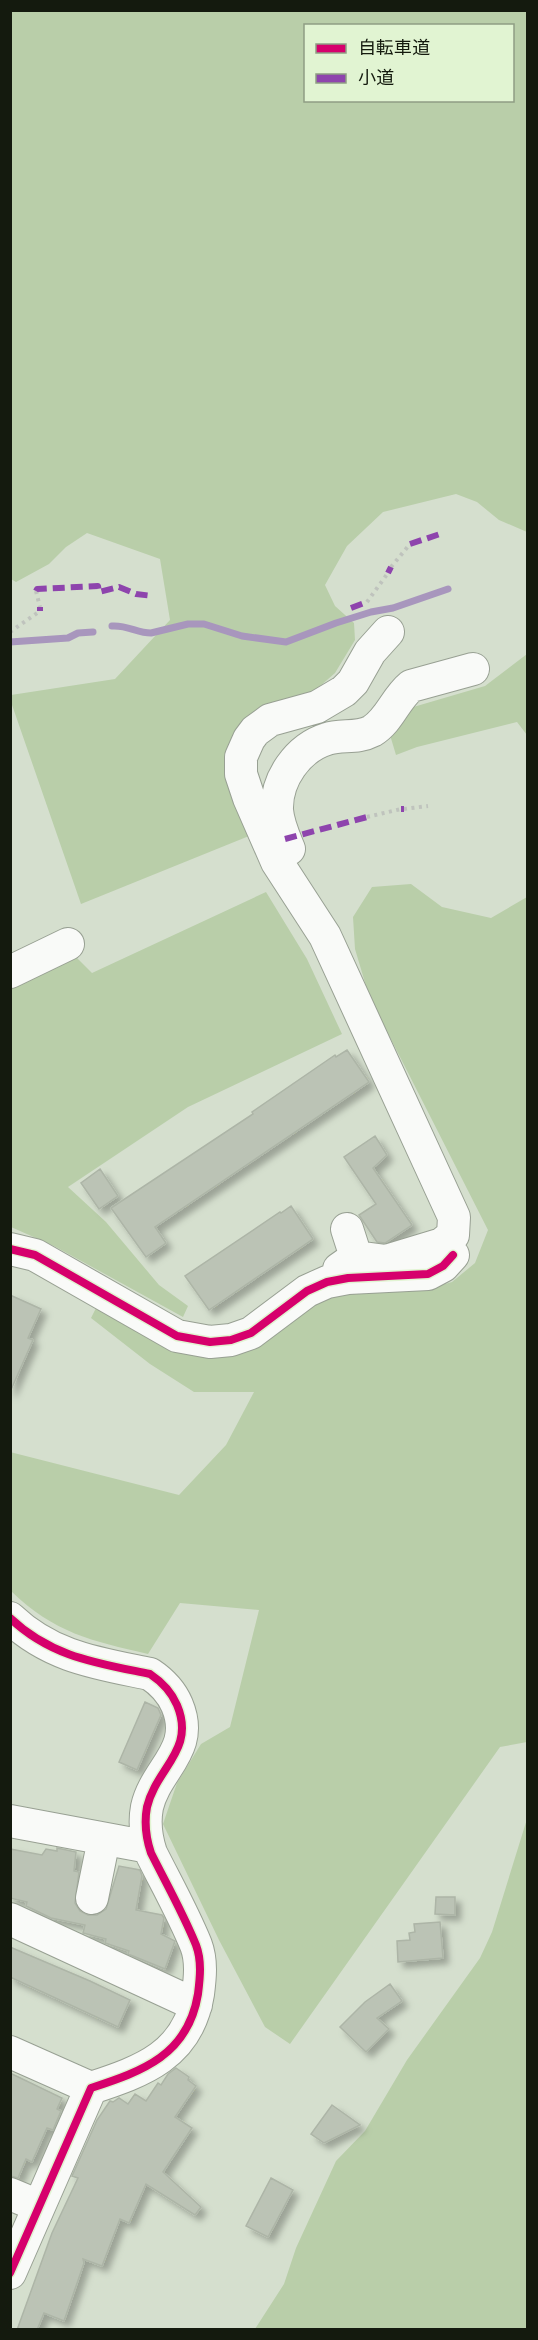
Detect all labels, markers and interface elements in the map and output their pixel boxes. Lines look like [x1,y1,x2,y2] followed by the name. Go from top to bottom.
[304,24,514,102] legend
[358,33,430,59] text: 自転車道
[358,63,394,89] text: 小道

